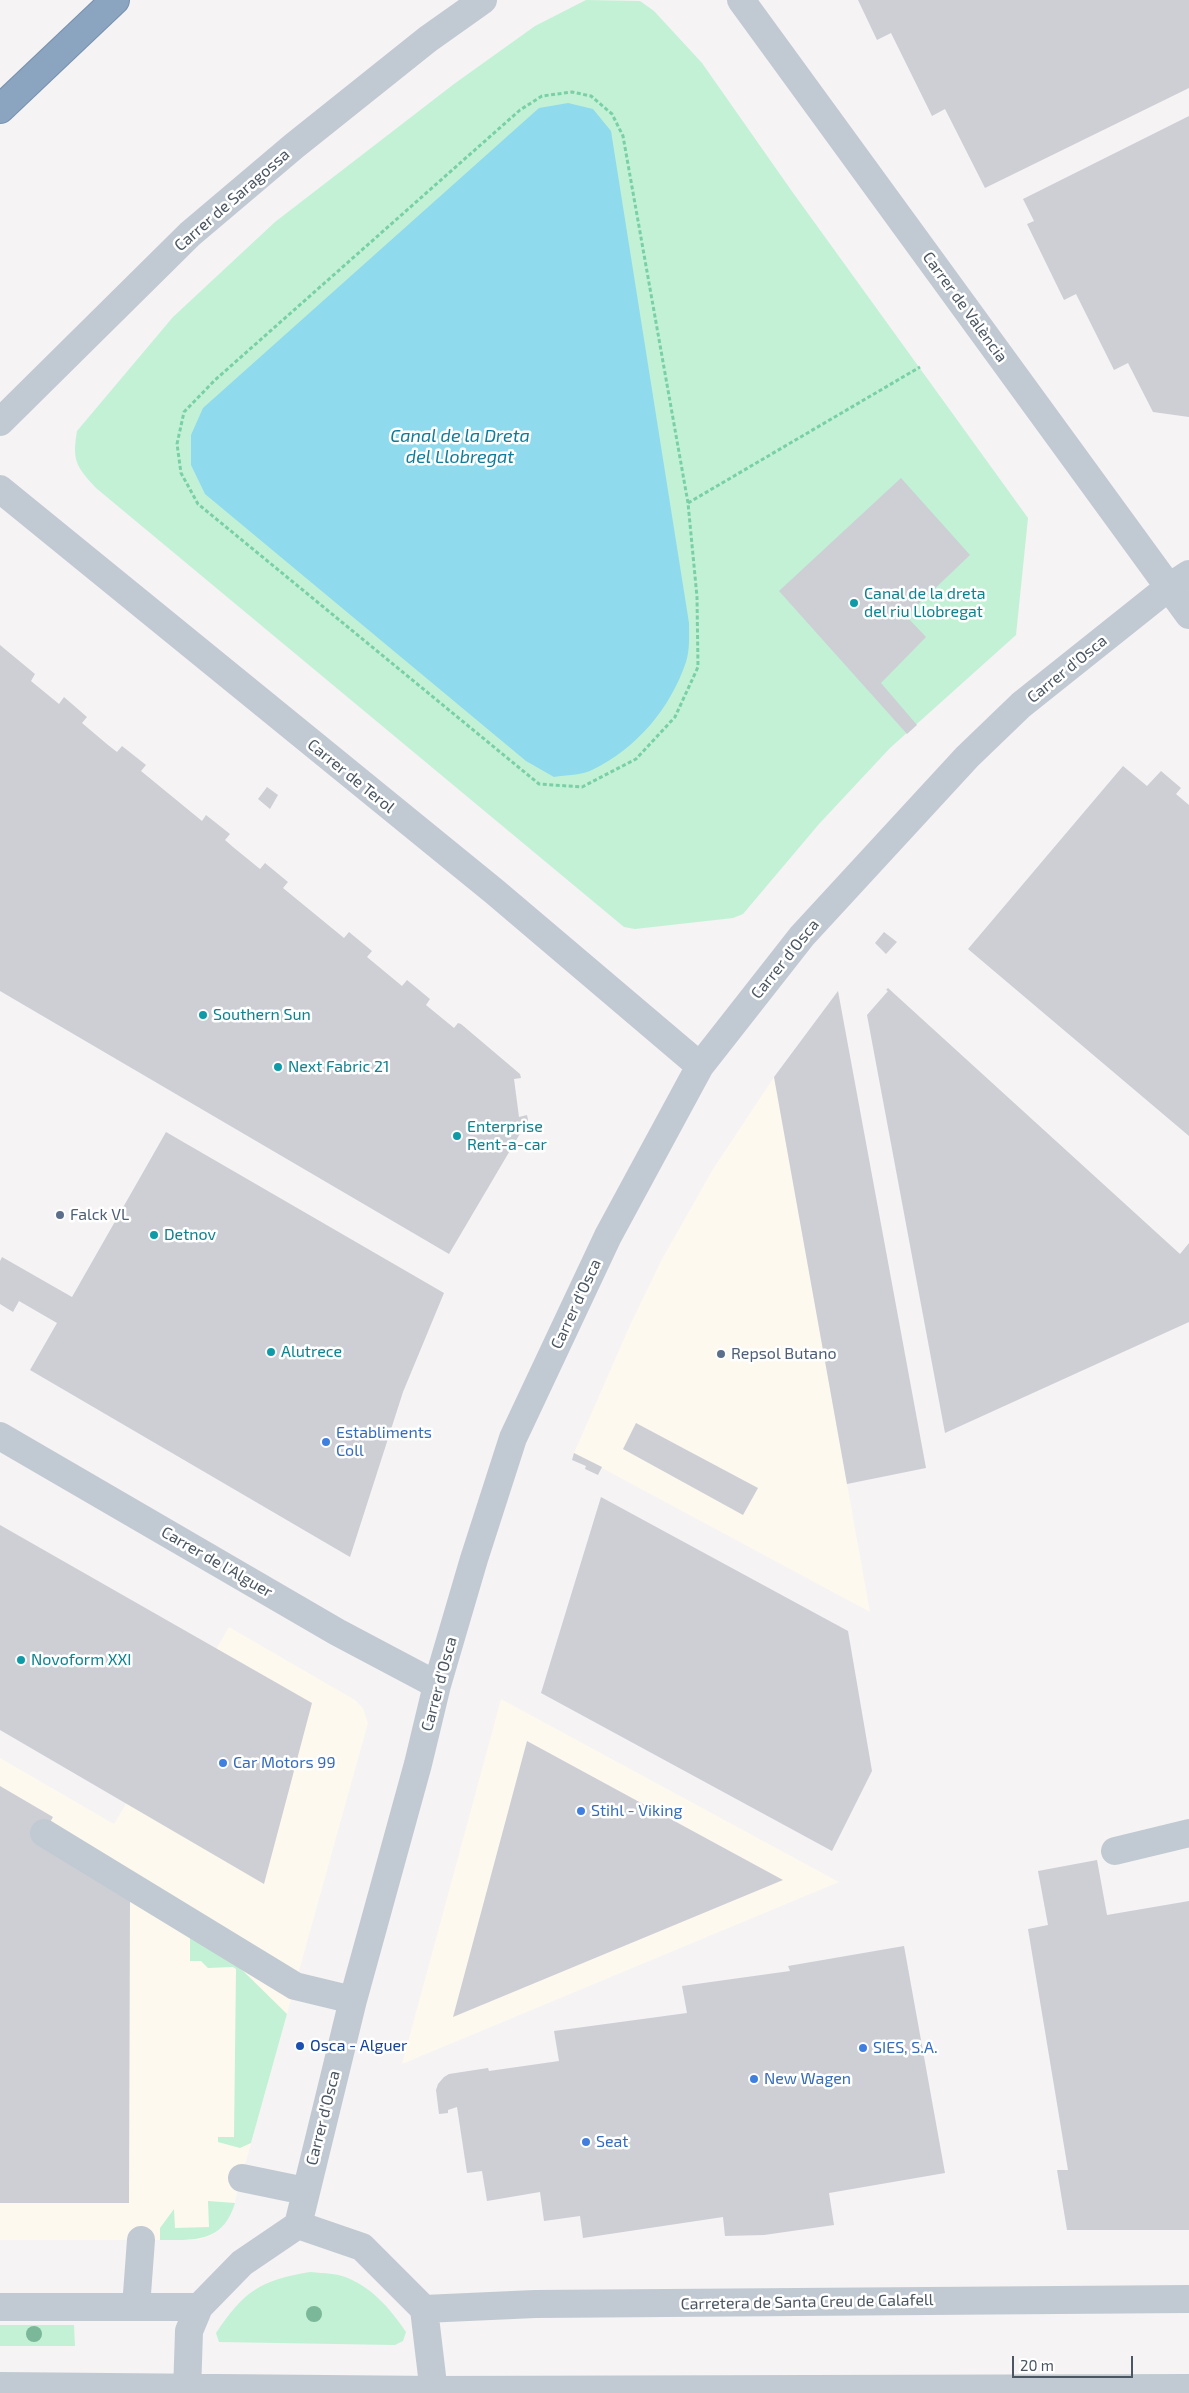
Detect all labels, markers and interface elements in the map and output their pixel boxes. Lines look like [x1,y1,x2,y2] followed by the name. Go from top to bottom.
[170,145,294,255] street label: Carrer de Saragossa
[919,248,1011,366] street label: Carrer de València
[390,425,530,468] water label: Canal de la Dreta del Llobregat
[864,584,986,622] place label: Canal de la dreta del riu Llobregat
[848,597,860,609] marker: Canal de la dreta del riu Llobregat
[1023,631,1111,707] street label: Carrer d'Osca
[304,735,398,817] street label: Carrer de Terol
[747,915,823,1003] street label: Carrer d'Osca
[213,1005,311,1025] place label: Southern Sun
[197,1009,209,1021] marker: Southern Sun
[288,1057,389,1077] place label: Next Fabric 21
[272,1061,284,1073] marker: Next Fabric 21
[467,1117,547,1155] place label: Enterprise Rent-a-car
[451,1130,463,1142] marker: Enterprise Rent-a-car
[70,1205,129,1225] place label: Falck VL
[54,1209,66,1221] marker: Falck VL
[164,1225,216,1245] place label: Detnov
[148,1229,160,1241] marker: Detnov
[547,1256,605,1352] street label: Carrer d'Osca
[281,1342,342,1362] place label: Alutrece
[731,1344,837,1364] place label: Repsol Butano
[265,1346,277,1358] marker: Alutrece
[715,1348,727,1360] marker: Repsol Butano
[336,1423,432,1461] place label: Establiments Coll
[320,1436,332,1448] marker: Establiments Coll
[158,1522,276,1602] street label: Carrer de l'Alguer
[417,1635,461,1733] street label: Carrer d'Osca
[31,1650,132,1670] place label: Novoform XXI
[15,1654,27,1666] marker: Novoform XXI
[233,1753,336,1773] place label: Car Motors 99
[217,1757,229,1769] marker: Car Motors 99
[591,1801,682,1821] place label: Stihl - Viking
[575,1805,587,1817] marker: Stihl - Viking
[310,2036,408,2056] place label: Osca - Alguer
[873,2038,938,2058] place label: SIES, S.A.
[294,2040,306,2052] marker: Osca - Alguer
[857,2042,869,2054] marker: SIES, S.A.
[302,2069,344,2167] street label: Carrer d'Osca
[764,2069,851,2089] place label: New Wagen
[748,2073,760,2085] marker: New Wagen
[596,2132,628,2152] place label: Seat
[580,2136,592,2148] marker: Seat
[680,2290,934,2314] street label: Carretera de Santa Creu de Calafell
[1014,2346,1135,2378] scale bar
[1020,2356,1054,2374] text: 20 m

